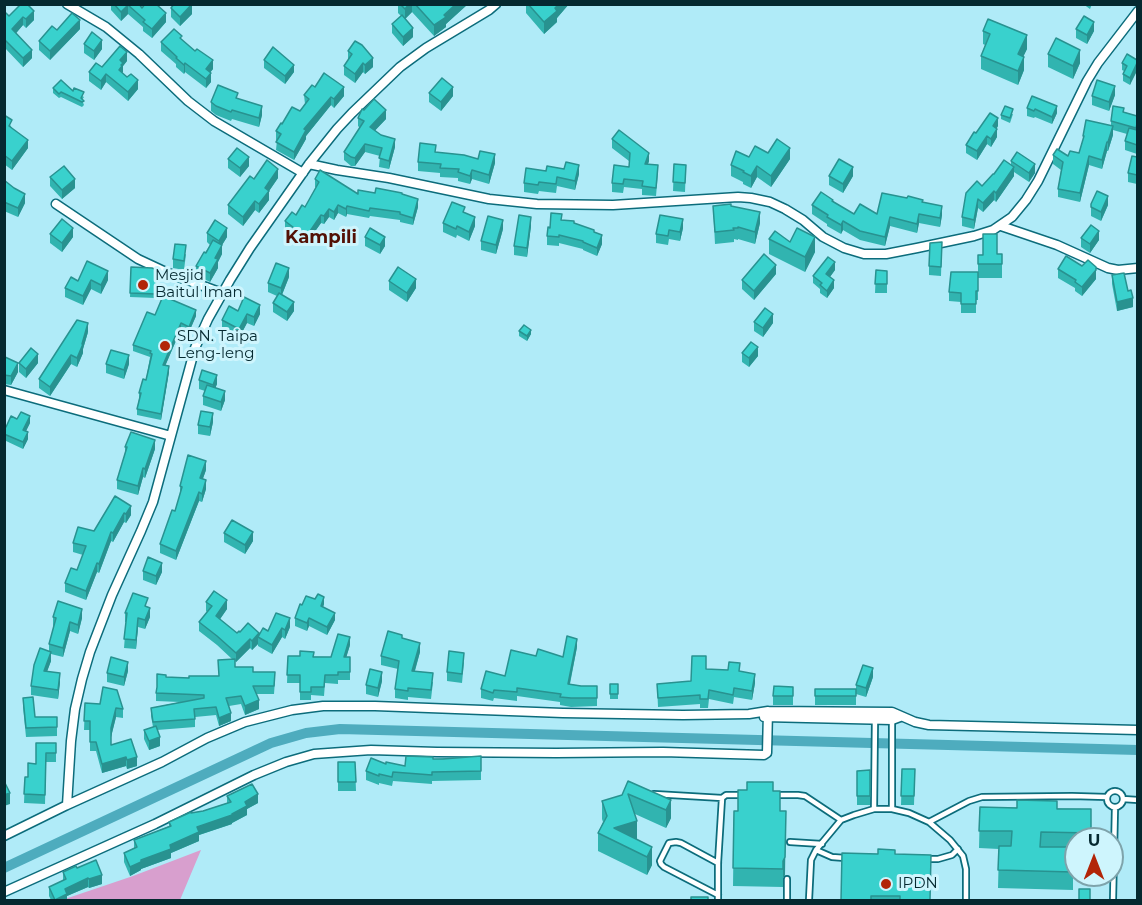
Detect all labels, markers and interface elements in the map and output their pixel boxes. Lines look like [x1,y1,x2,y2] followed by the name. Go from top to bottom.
[285,227,357,249] district label: Kampili
[155,267,243,302] place label: Mesjid Baitul Iman
[136,278,150,292] marker: Mesjid Baitul Iman
[177,328,258,363] place label: SDN. Taipa Leng-leng
[158,339,172,353] marker: SDN. Taipa Leng-leng
[1064,827,1124,887] north arrow
[1088,831,1100,850] text: U
[898,875,938,893] place label: IPDN
[879,877,893,891] marker: IPDN

